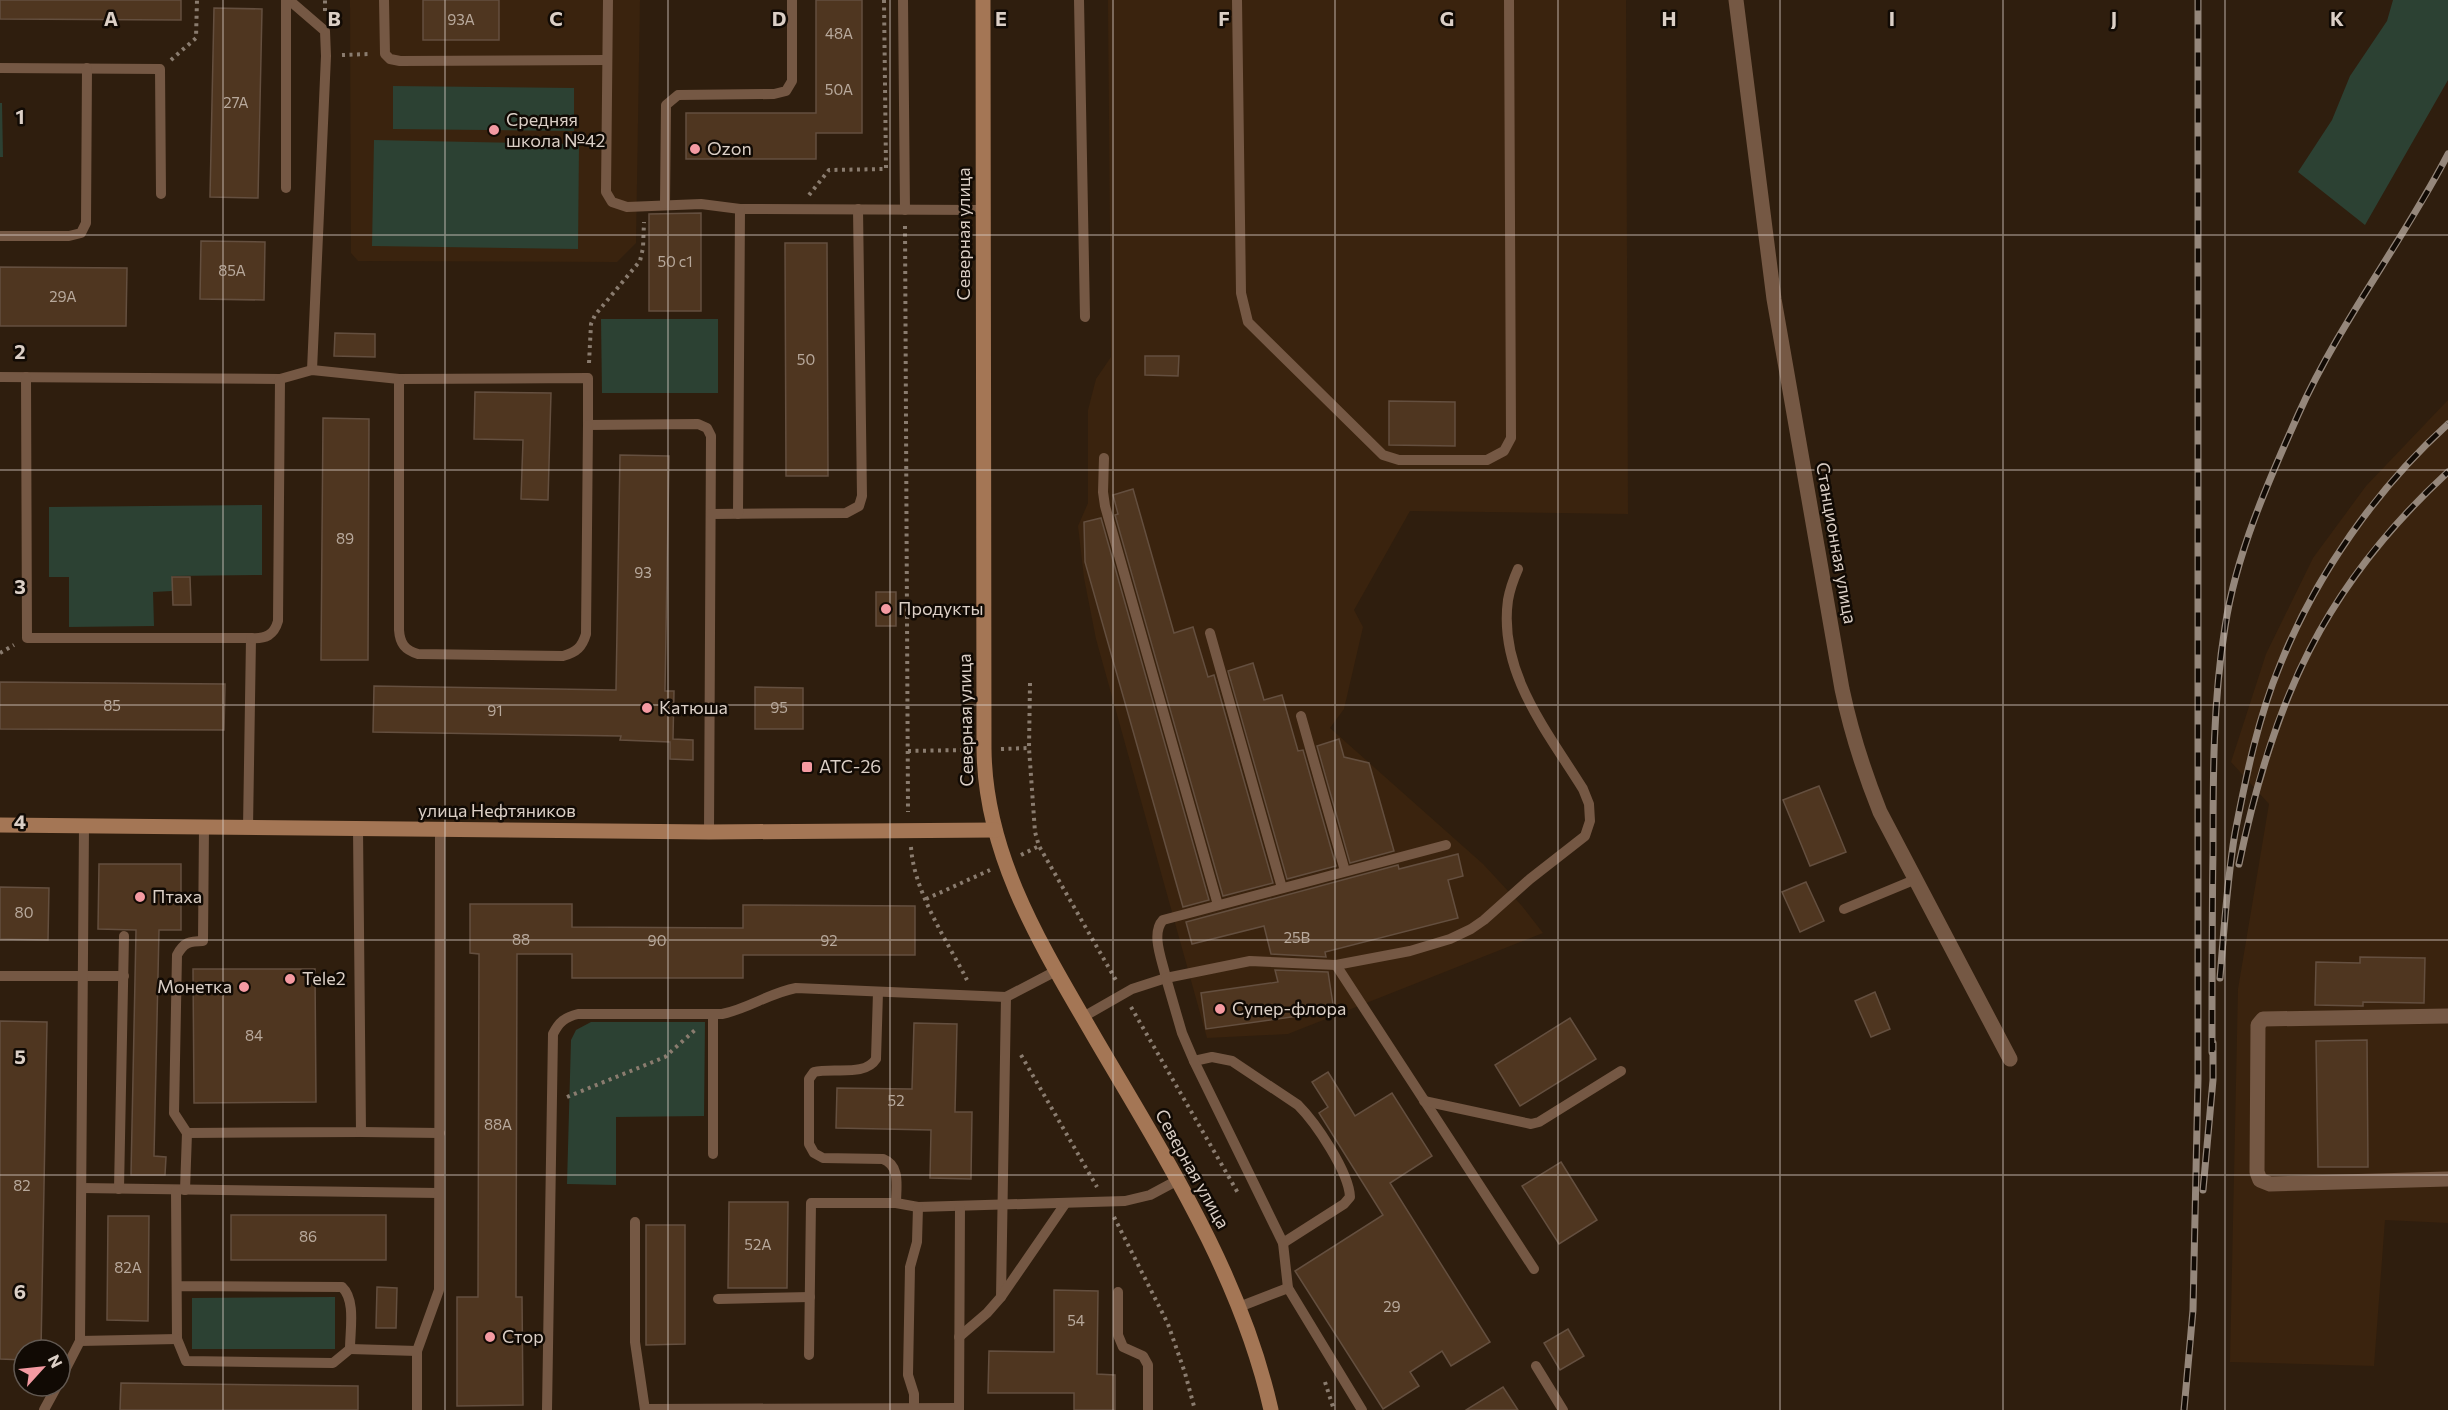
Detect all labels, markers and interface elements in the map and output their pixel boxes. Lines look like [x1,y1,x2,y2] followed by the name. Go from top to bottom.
[104,6,118,30] text: A
[327,6,341,30] text: B
[549,6,563,30] text: C
[772,6,786,30] text: D
[995,6,1007,30] text: E
[1218,6,1230,30] text: F
[1440,6,1454,30] text: G
[1662,6,1677,30] text: H
[1889,6,1895,30] text: I
[2111,6,2117,30] text: J
[2330,6,2344,30] text: K
[447,10,475,28] house number: 93А
[825,24,853,42] house number: 48А
[825,80,853,98] house number: 50А
[223,93,249,111] house number: 27А
[15,104,25,128] text: 1
[506,108,606,151] place label: Средняя школа №42
[487,123,501,137] marker: Средняя школа №42
[707,137,752,159] place label: Ozon
[688,142,702,156] marker: Ozon
[952,167,974,301] street label: Северная улица
[657,252,693,270] house number: 50 с1
[218,261,246,279] house number: 85А
[49,287,77,305] house number: 29А
[14,339,26,363] text: 2
[797,350,815,368] house number: 50
[1812,460,1862,625] street label: Станционная улица
[336,529,354,547] house number: 89
[634,563,652,581] house number: 93
[14,574,26,598] text: 3
[898,597,983,619] place label: Продукты
[879,602,893,616] marker: Продукты
[953,653,977,787] street label: Северная улица
[103,696,121,714] house number: 85
[659,696,728,718] place label: Катюша
[770,698,788,716] house number: 95
[487,701,503,719] house number: 91
[640,701,654,715] marker: Катюша
[819,755,881,777] place label: АТС-26
[800,760,814,774] marker: АТС-26
[418,799,576,821] street label: улица Нефтяников
[14,809,26,833] text: 4
[152,885,202,907] place label: Птаха
[133,890,147,904] marker: Птаха
[15,903,33,921] house number: 80
[1284,928,1311,946] house number: 25В
[512,930,530,948] house number: 88
[648,931,666,949] house number: 90
[820,931,838,949] house number: 92
[302,967,346,989] place label: Tele2
[283,972,297,986] marker: Tele2
[157,975,232,997] place label: Монетка
[237,980,251,994] marker: Монетка
[1232,997,1346,1019] place label: Супер-флора
[1213,1002,1227,1016] marker: Супер-флора
[245,1026,263,1044] house number: 84
[14,1044,26,1068] text: 5
[888,1091,904,1109] house number: 52
[1151,1105,1235,1232] street label: Северная улица
[484,1115,512,1133] house number: 88А
[13,1176,31,1194] house number: 82
[299,1227,317,1245] house number: 86
[744,1235,772,1253] house number: 52А
[114,1258,142,1276] house number: 82А
[14,1279,26,1303] text: 6
[1383,1297,1401,1315] house number: 29
[1067,1311,1085,1329] house number: 54
[502,1325,544,1347] place label: Стор
[483,1330,497,1344] marker: Стор
[12,1338,72,1398] north arrow
[45,1351,67,1371] text: N

